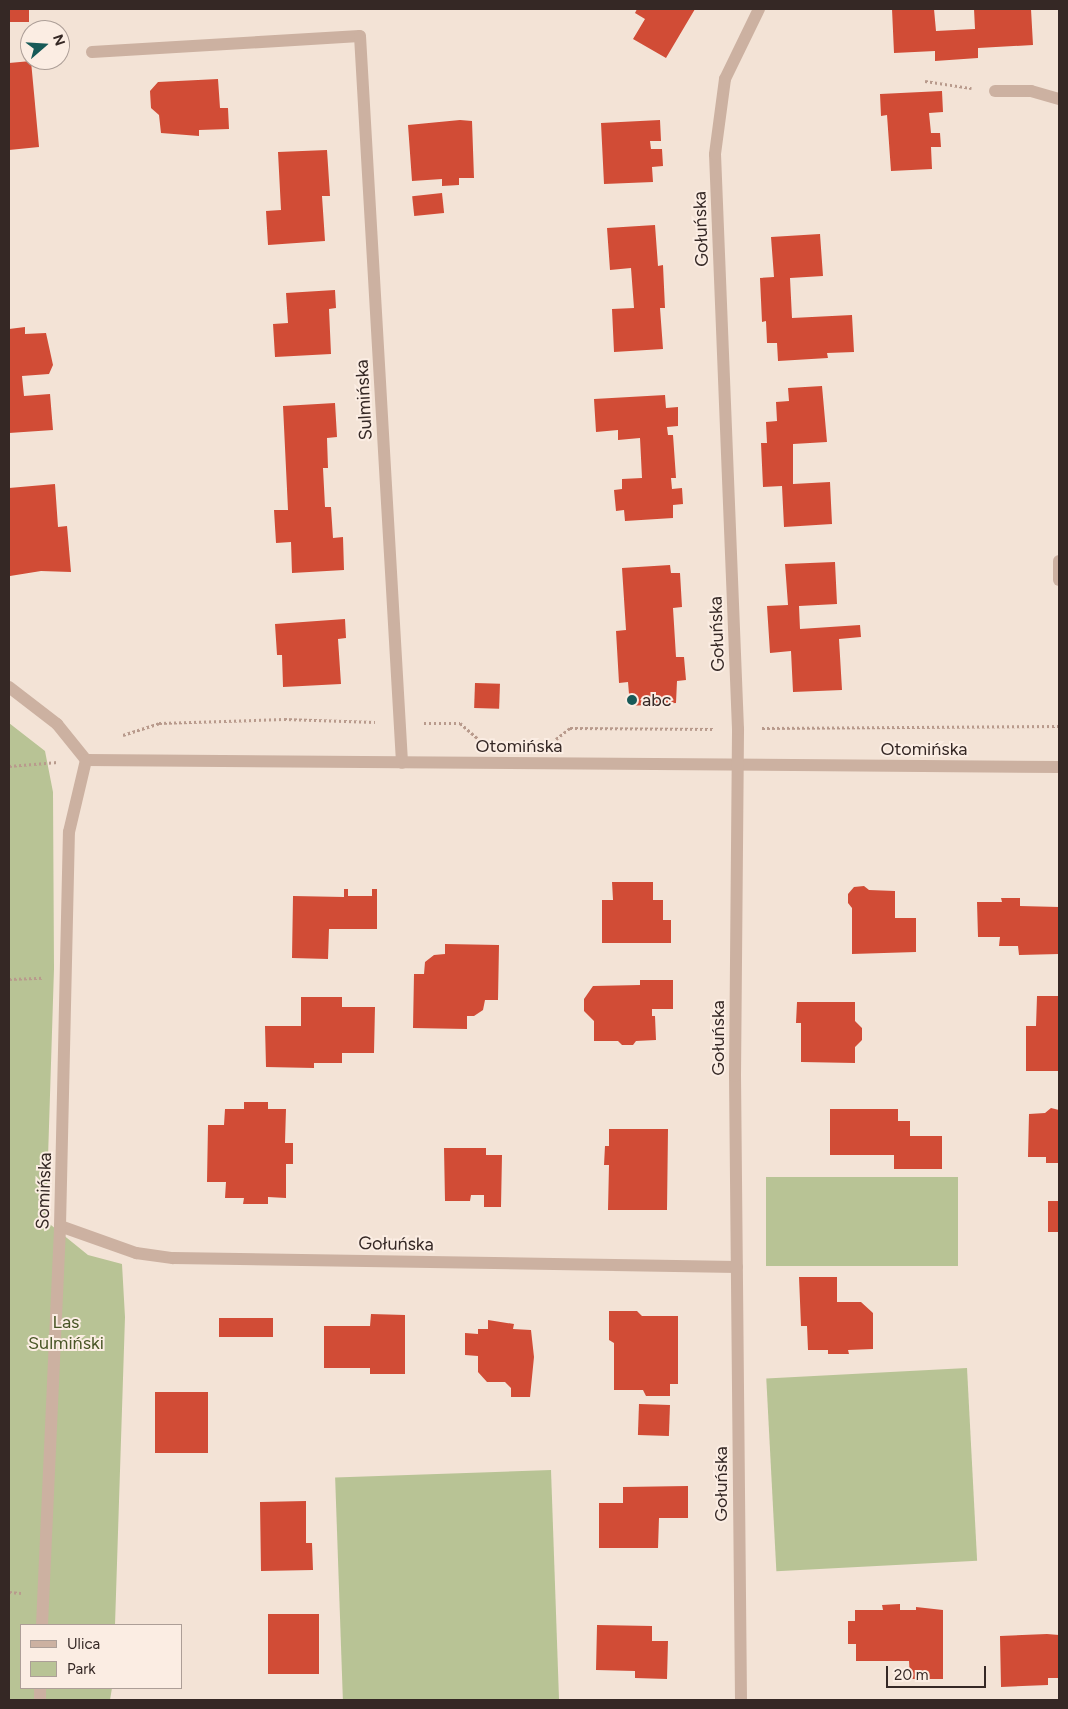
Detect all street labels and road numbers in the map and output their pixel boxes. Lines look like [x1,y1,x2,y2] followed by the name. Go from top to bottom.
[689,191,713,267] street label: Gołuńska
[351,359,377,441] street label: Sulmińska
[705,596,729,672] street label: Gołuńska
[476,735,562,757] street label: Otomińska
[881,738,967,760] street label: Otomińska
[707,1000,729,1076] street label: Gołuńska
[32,1152,56,1230] street label: Somińska
[358,1233,434,1255] street label: Gołuńska
[710,1446,732,1522] street label: Gołuńska

